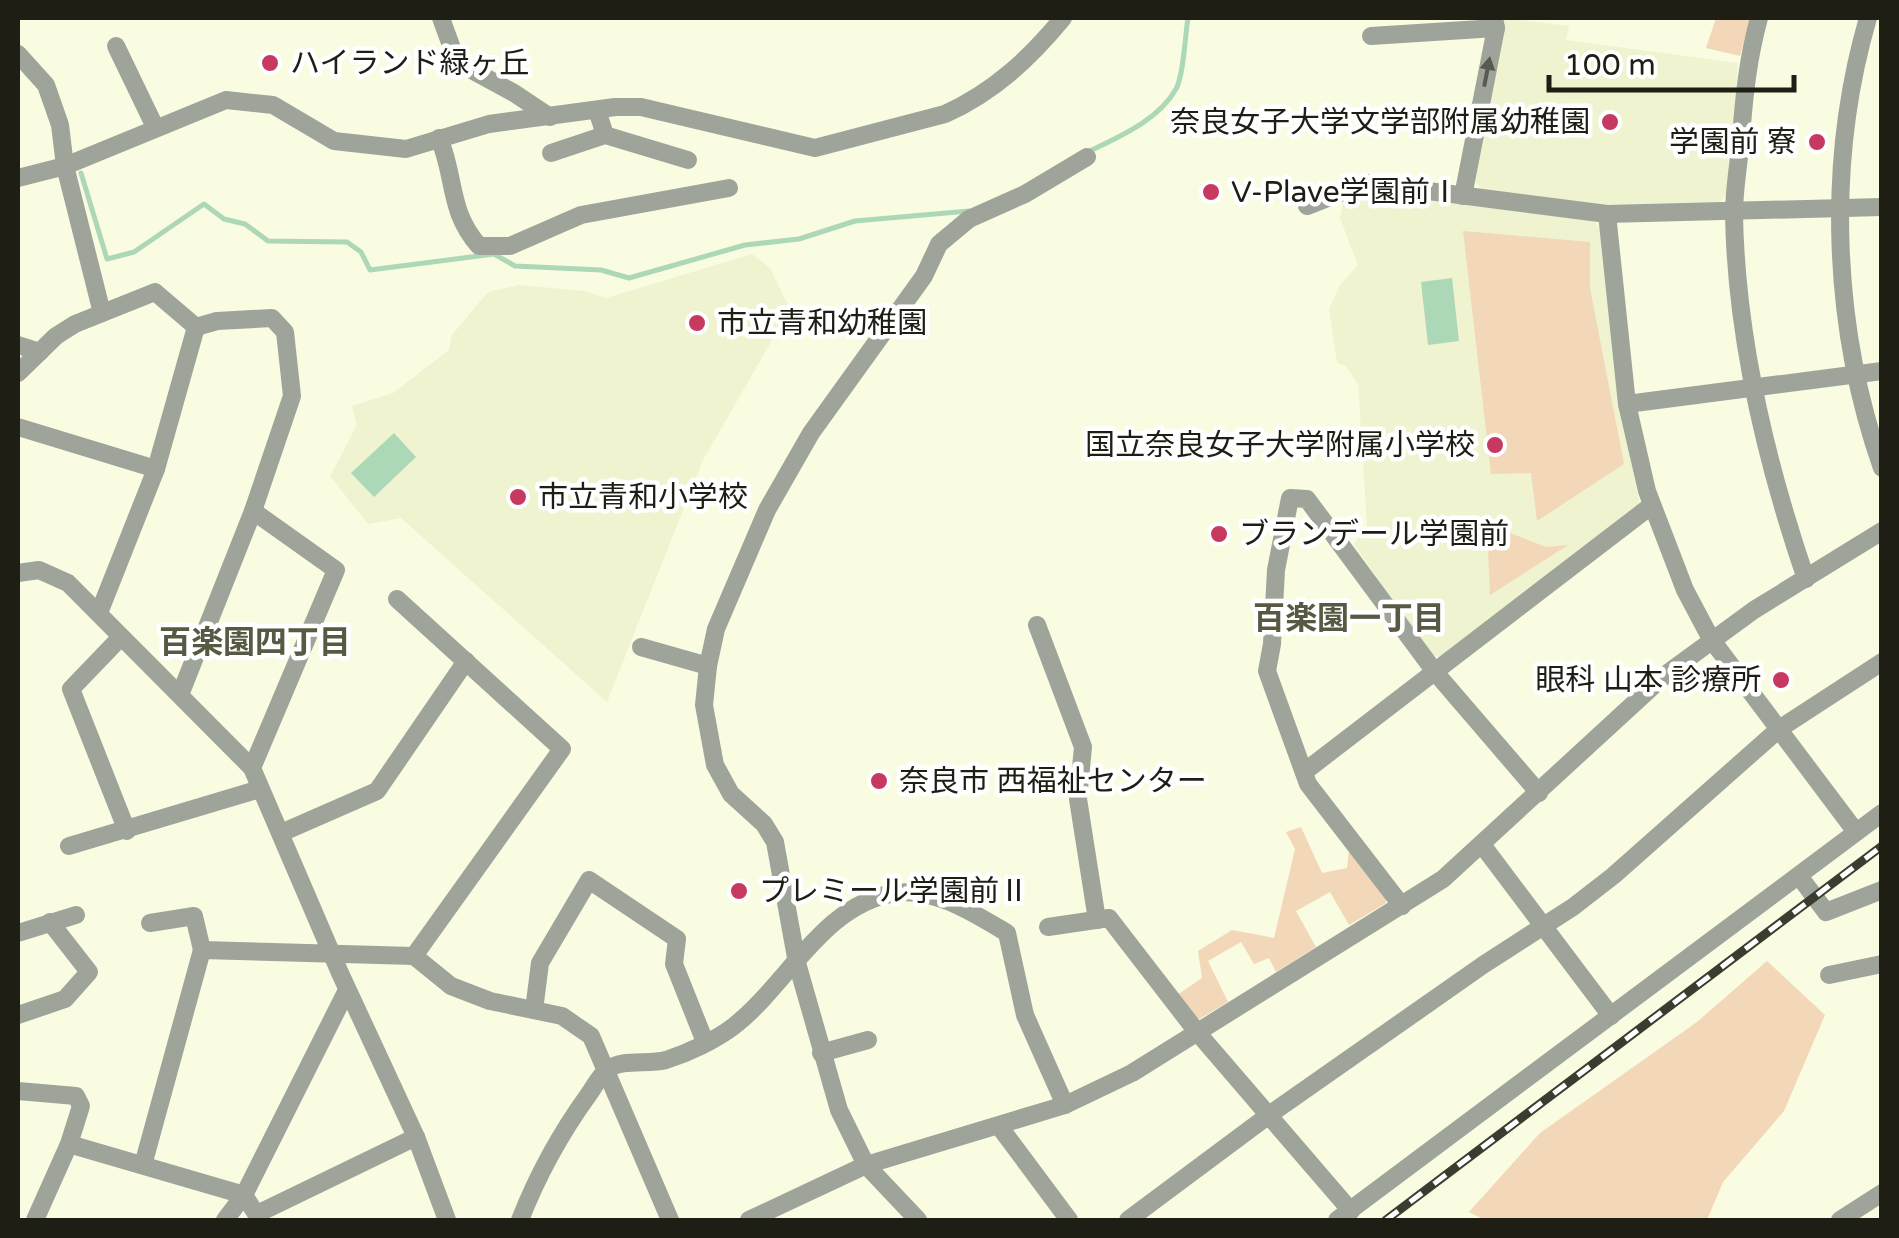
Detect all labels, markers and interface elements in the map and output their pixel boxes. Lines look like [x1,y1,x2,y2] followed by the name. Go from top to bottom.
[1549,30,1794,92] scale bar
[290,45,529,82] place label: ハイランド緑ヶ丘
[1564,47,1656,84] text: 100 m
[259,52,281,74] marker: ハイランド緑ヶ丘
[1480,57,1496,88] one-way arrow
[1170,104,1590,141] place label: 奈良女子大学文学部附属幼稚園
[1599,111,1621,133] marker: 奈良女子大学文学部附属幼稚園
[1669,124,1797,161] place label: 学園前 寮
[1806,131,1828,153] marker: 学園前 寮
[1231,174,1460,211] place label: V-Plave学園前Ⅰ
[1200,181,1222,203] marker: V-Plave学園前Ⅰ
[717,305,927,342] place label: 市立青和幼稚園
[686,312,708,334] marker: 市立青和幼稚園
[1085,427,1475,464] place label: 国立奈良女子大学附属小学校
[1484,434,1506,456] marker: 国立奈良女子大学附属小学校
[538,479,748,516] place label: 市立青和小学校
[507,486,529,508] marker: 市立青和小学校
[1239,516,1509,553] place label: ブランデール学園前
[1208,523,1230,545] marker: ブランデール学園前
[1253,600,1445,638] district label: 百楽園一丁目
[159,624,351,662] district label: 百楽園四丁目
[1535,662,1761,699] place label: 眼科 山本 診療所
[1770,669,1792,691] marker: 眼科 山本 診療所
[899,763,1207,800] place label: 奈良市 西福祉センター
[868,770,890,792] marker: 奈良市 西福祉センター
[759,873,1029,910] place label: プレミール学園前Ⅱ
[728,880,750,902] marker: プレミール学園前Ⅱ

